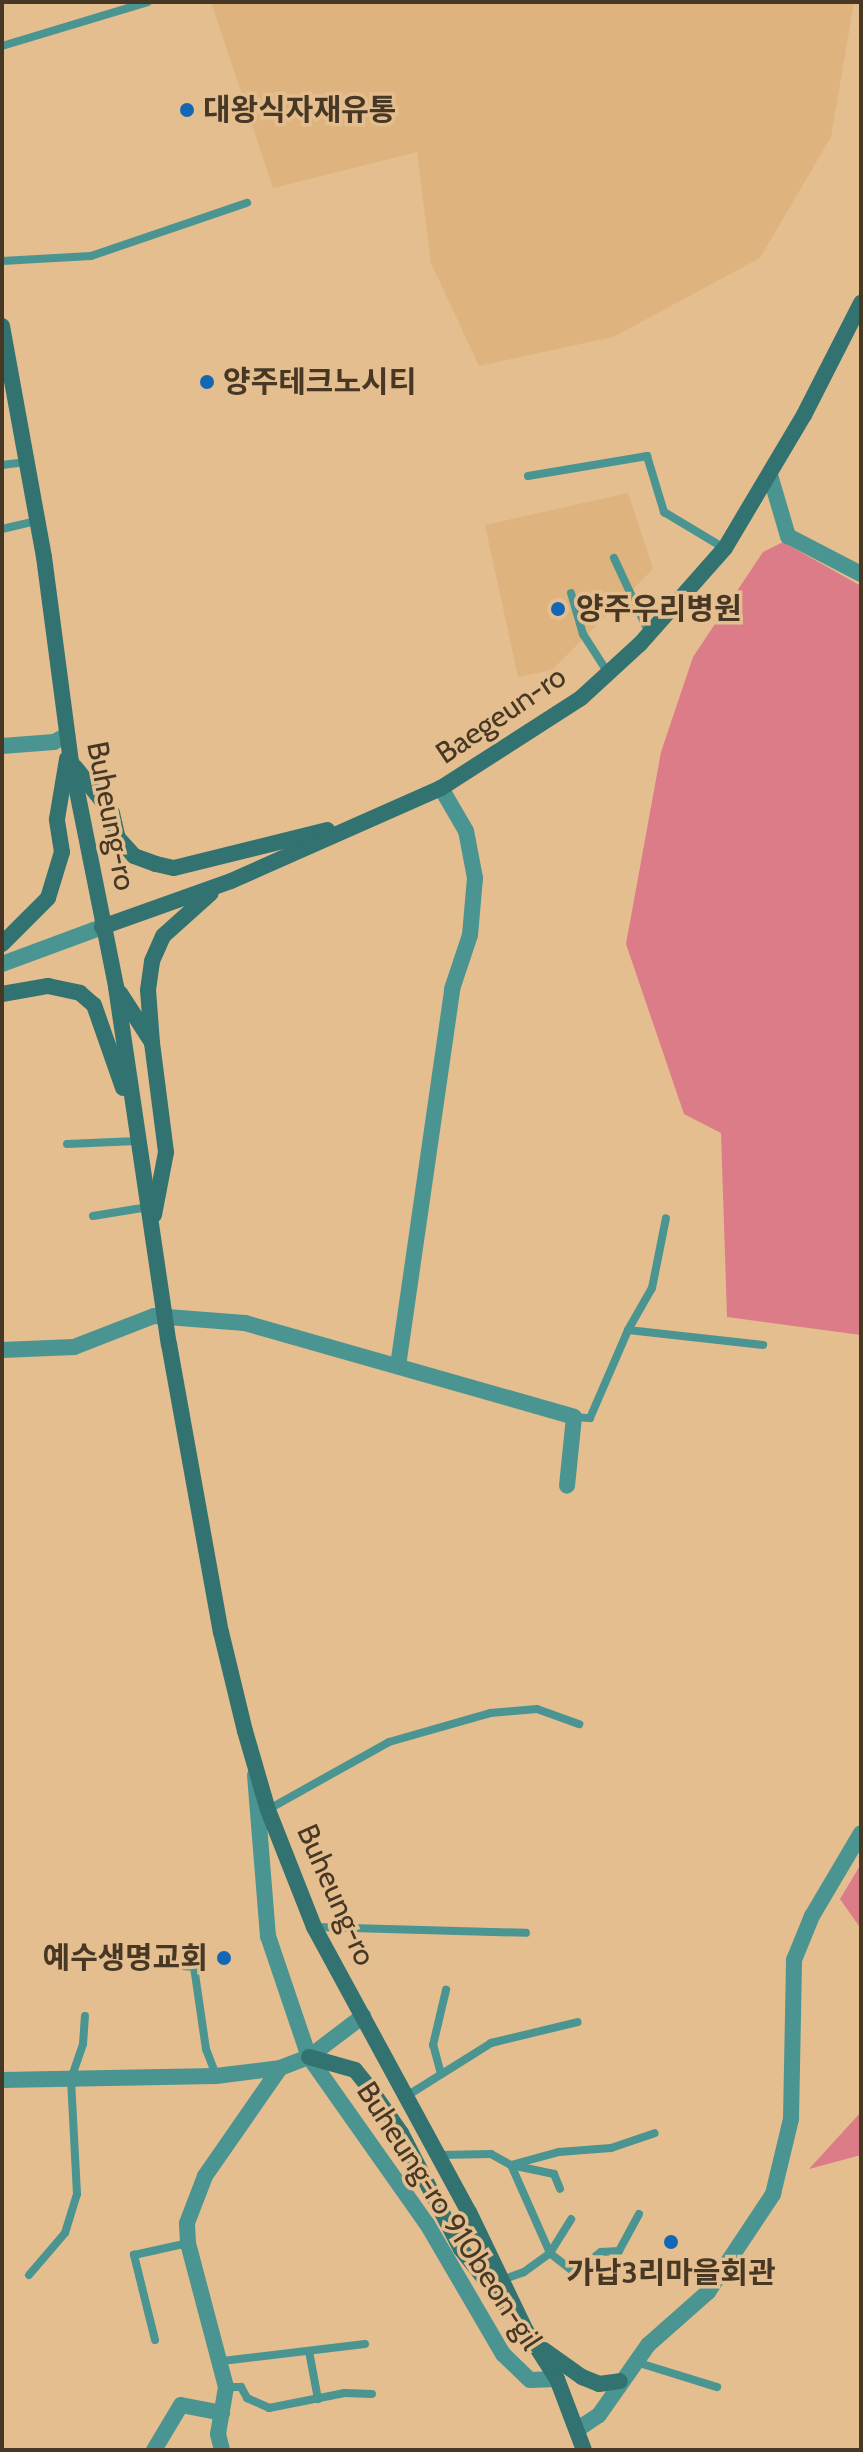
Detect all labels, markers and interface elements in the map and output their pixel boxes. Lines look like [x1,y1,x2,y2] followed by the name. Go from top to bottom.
[203,92,396,128] place label: 대왕식자재유통
[178,101,196,119] marker: 대왕식자재유통
[223,364,416,400] place label: 양주테크노시티
[198,373,216,391] marker: 양주테크노시티
[576,591,742,627] place label: 양주우리병원
[547,598,569,620] marker: 양주우리병원
[429,658,573,772] street label: Baegeun-ro
[79,739,143,893] street label: Buheung-ro
[289,1819,383,1971] street label: Buheung-ro
[42,1940,208,1976] place label: 예수생명교회
[215,1949,233,1967] marker: 예수생명교회
[349,2075,549,2357] street label: Buheung-ro 910beon-gil
[662,2233,680,2251] marker: 가납3리마을회관
[566,2255,776,2291] place label: 가납3리마을회관

